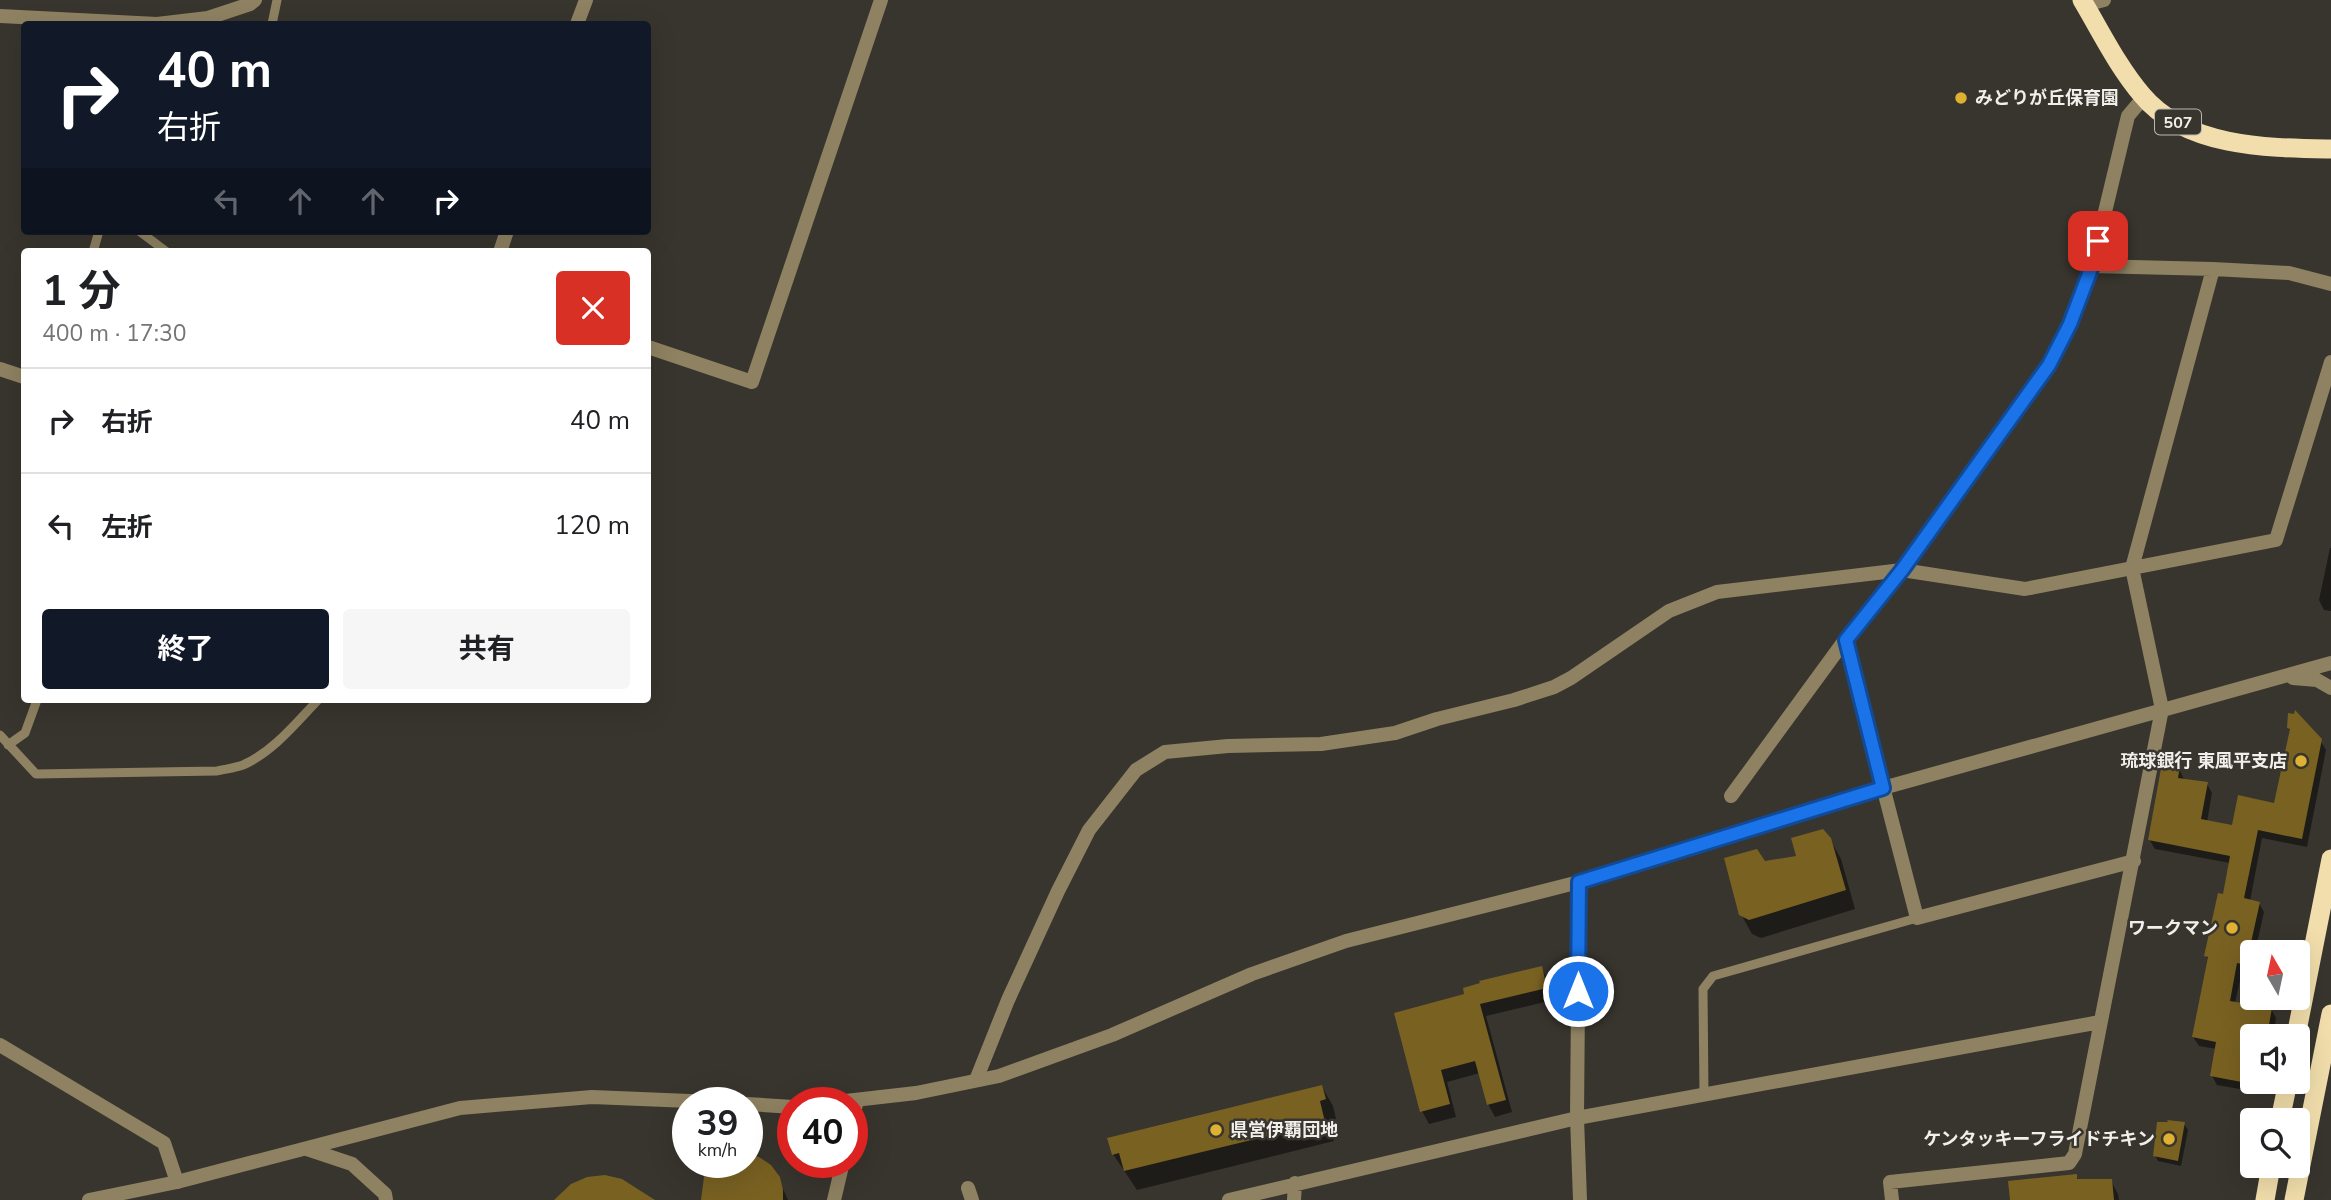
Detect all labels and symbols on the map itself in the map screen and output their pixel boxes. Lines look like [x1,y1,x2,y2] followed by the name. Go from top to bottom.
[1975,86,2119,110] place label: みどりが丘保育園
[1953,90,1969,106] marker: みどりが丘保育園
[2155,110,2201,134] road number: 507
[2068,211,2128,271] pin
[2120,749,2287,773] place label: 琉球銀行 東風平支店
[2293,753,2309,769] marker: 琉球銀行 東風平支店
[2128,916,2218,940] place label: ワークマン
[2224,920,2240,936] marker: ワークマン
[2240,940,2310,1010] north arrow
[1541,954,1615,1028] position arrow
[777,1087,868,1178] speed limit sign: 40
[1230,1118,1338,1142] place label: 県営伊覇団地
[1208,1122,1224,1138] marker: 県営伊覇団地
[1923,1127,2155,1151] place label: ケンタッキーフライドチキン
[2161,1131,2177,1147] marker: ケンタッキーフライドチキン

